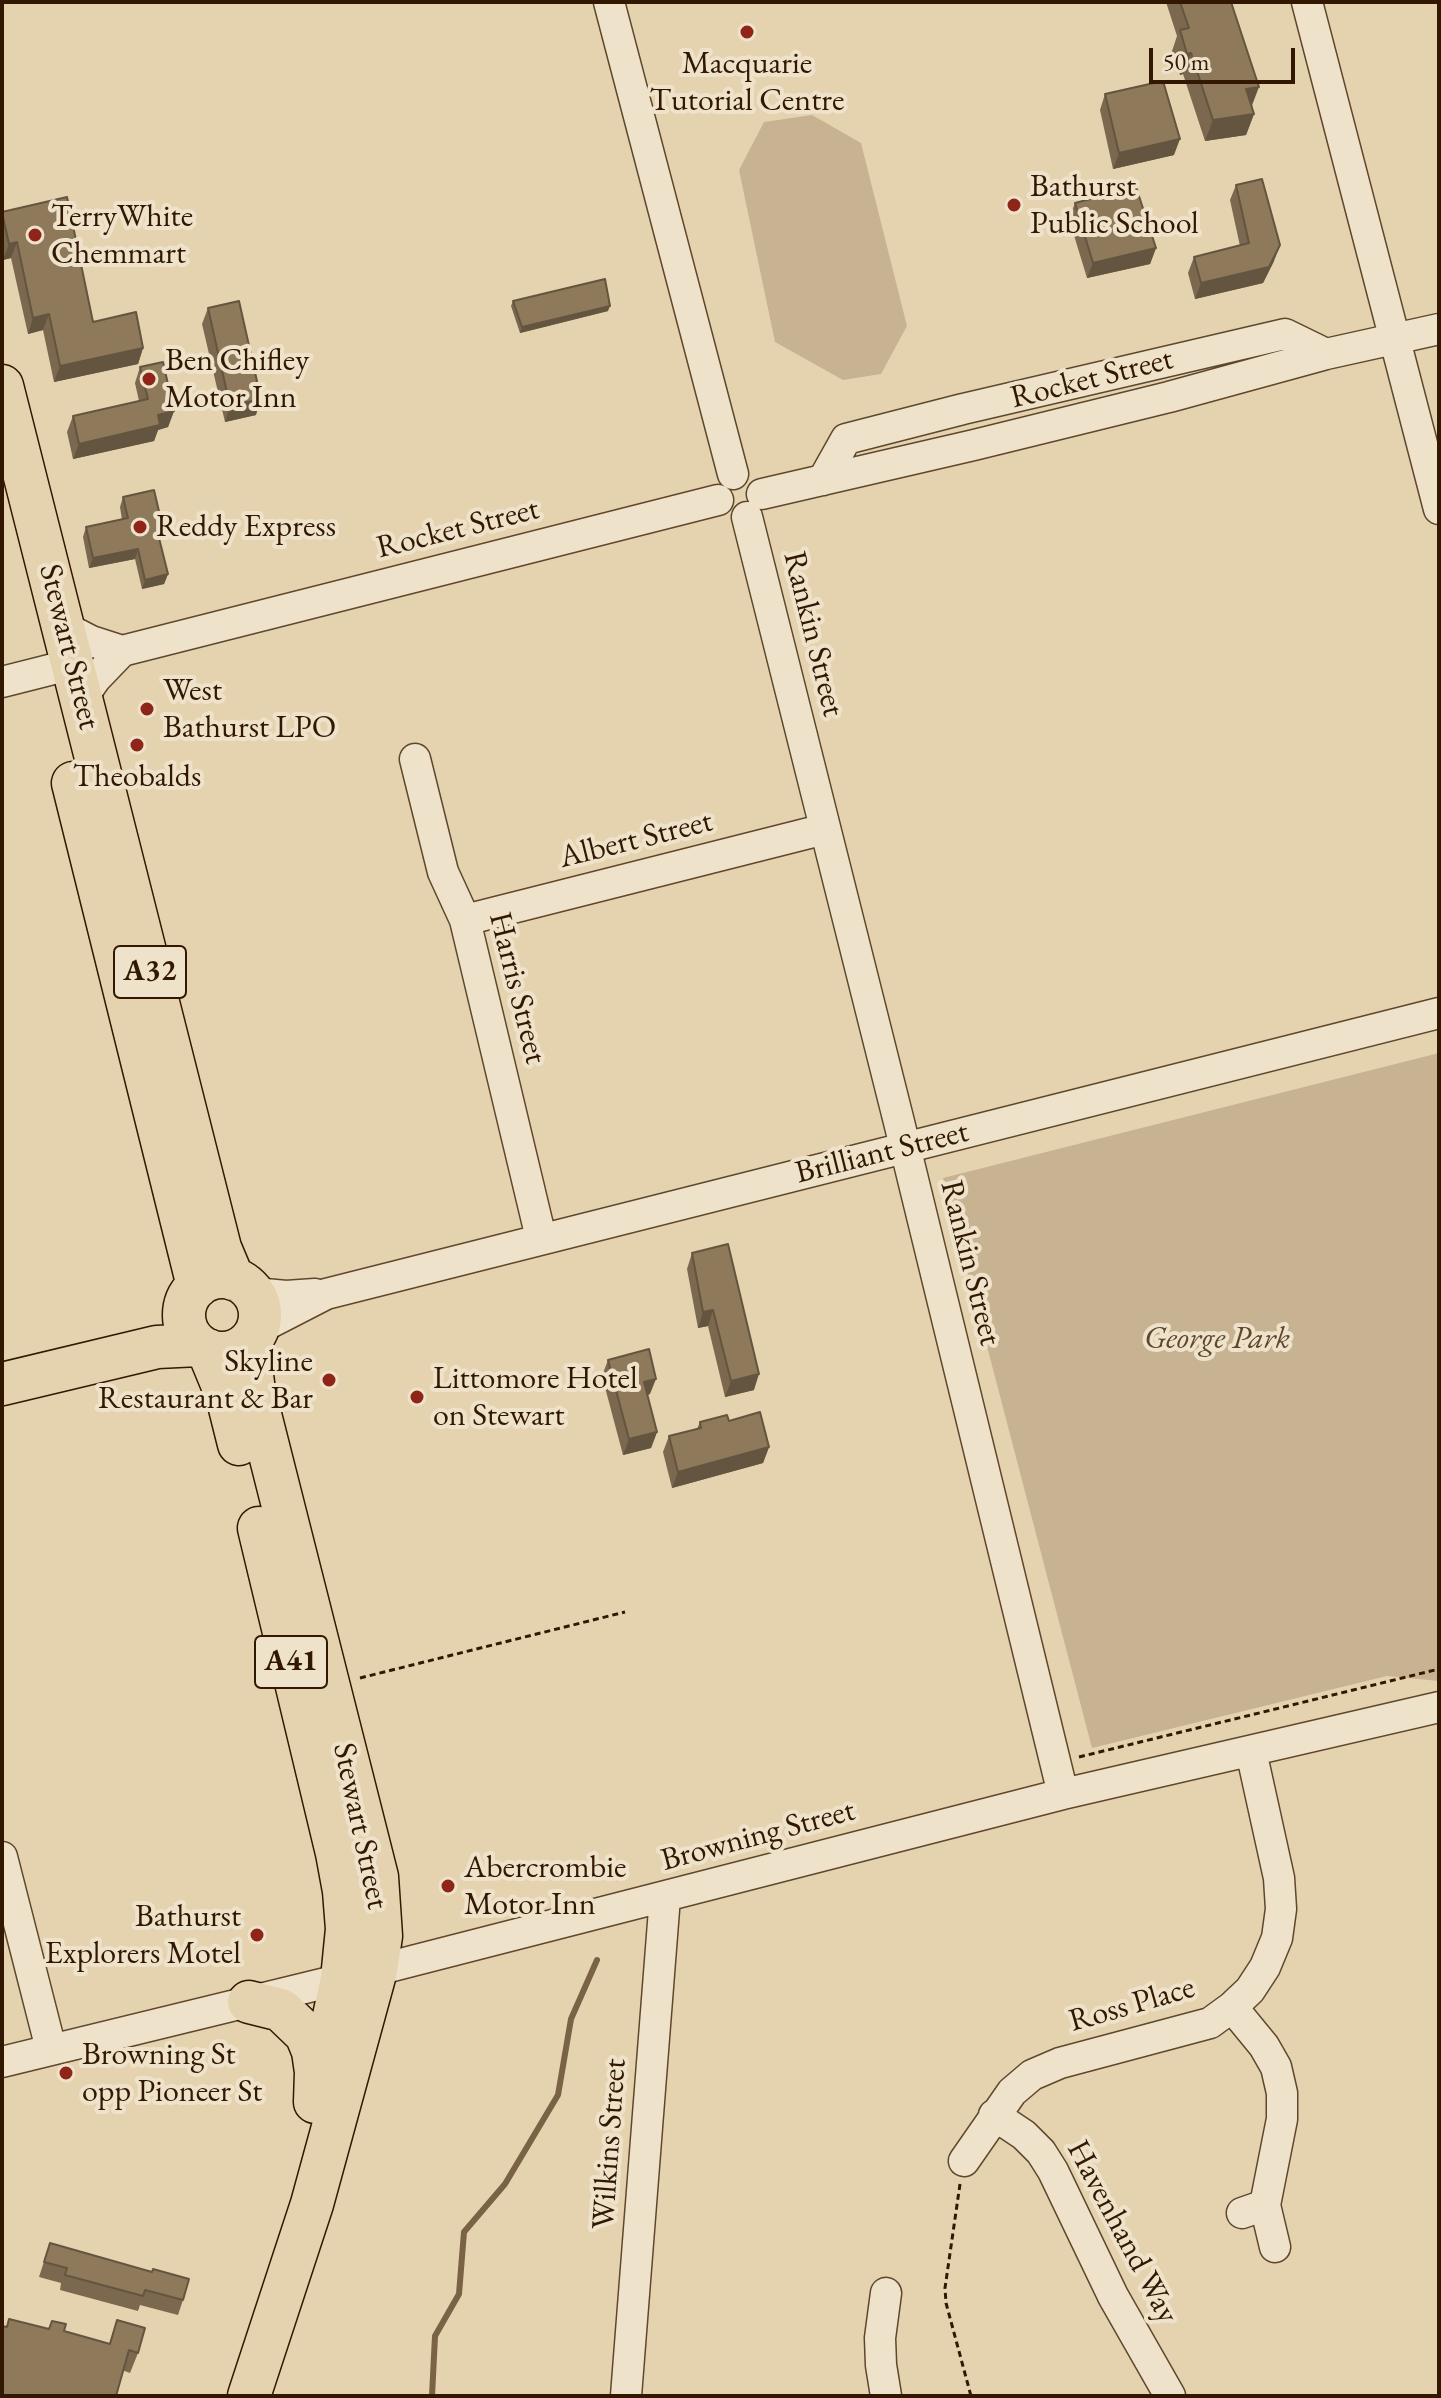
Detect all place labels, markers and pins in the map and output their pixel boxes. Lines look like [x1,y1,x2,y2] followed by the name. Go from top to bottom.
[738,23,756,41] marker: Macquarie Tutorial Centre
[650,45,844,120] place label: Macquarie Tutorial Centre
[1030,168,1199,243] place label: Bathurst Public School
[1005,196,1023,214] marker: Bathurst Public School
[51,198,193,273] place label: TerryWhite Chemmart
[26,226,44,244] marker: TerryWhite Chemmart
[165,342,309,417] place label: Ben Chifley Motor Inn
[140,370,158,388] marker: Ben Chifley Motor Inn
[156,508,336,546] place label: Reddy Express
[131,518,149,536] marker: Reddy Express
[163,672,336,747] place label: West Bathurst LPO
[138,700,156,718] marker: West Bathurst LPO
[128,736,146,754] marker: Theobalds
[73,758,201,796] place label: Theobalds
[98,1343,313,1418] place label: Skyline Restaurant & Bar
[433,1360,638,1435] place label: Littomore Hotel on Stewart
[320,1371,338,1389] marker: Skyline Restaurant & Bar
[408,1388,426,1406] marker: Littomore Hotel on Stewart
[464,1849,627,1924] place label: Abercrombie Motor Inn
[439,1877,457,1895] marker: Abercrombie Motor Inn
[45,1898,241,1973] place label: Bathurst Explorers Motel
[248,1926,266,1944] marker: Bathurst Explorers Motel
[82,2036,262,2111] place label: Browning St opp Pioneer St
[57,2064,75,2082] marker: Browning St opp Pioneer St

